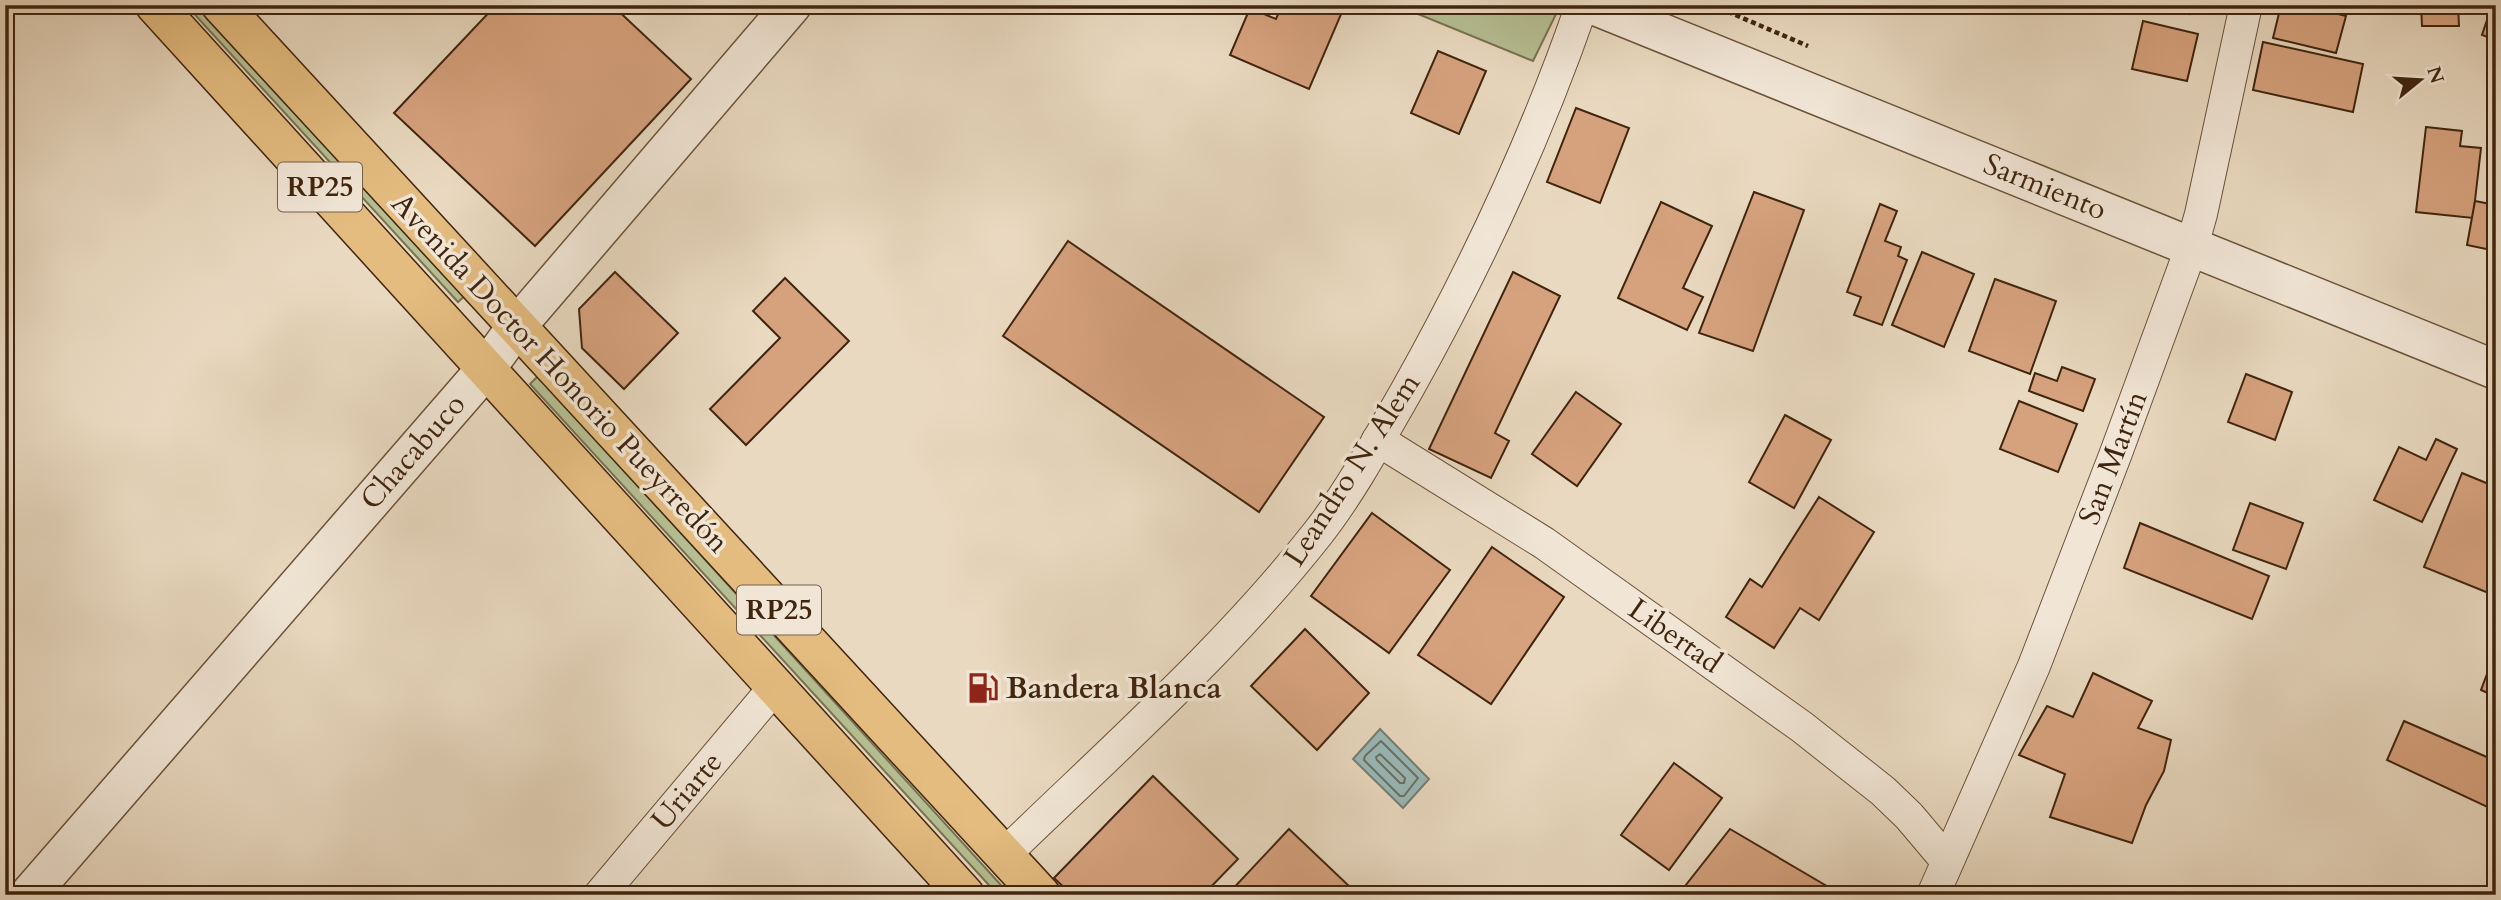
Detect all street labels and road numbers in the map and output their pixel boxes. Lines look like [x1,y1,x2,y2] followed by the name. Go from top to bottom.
[1977,144,2113,230] street label: Sarmiento
[278,162,362,212] road number: RP25
[382,184,738,562] street label: Avenida Doctor Honorio Pueyrredón
[1274,365,1430,574] street label: Leandro N. Alem
[351,385,475,519] street label: Chacabuco
[2069,385,2157,531] street label: San Martín
[737,586,821,634] road number: RP25
[1620,589,1730,683] street label: Libertad
[642,743,732,839] street label: Uriarte

